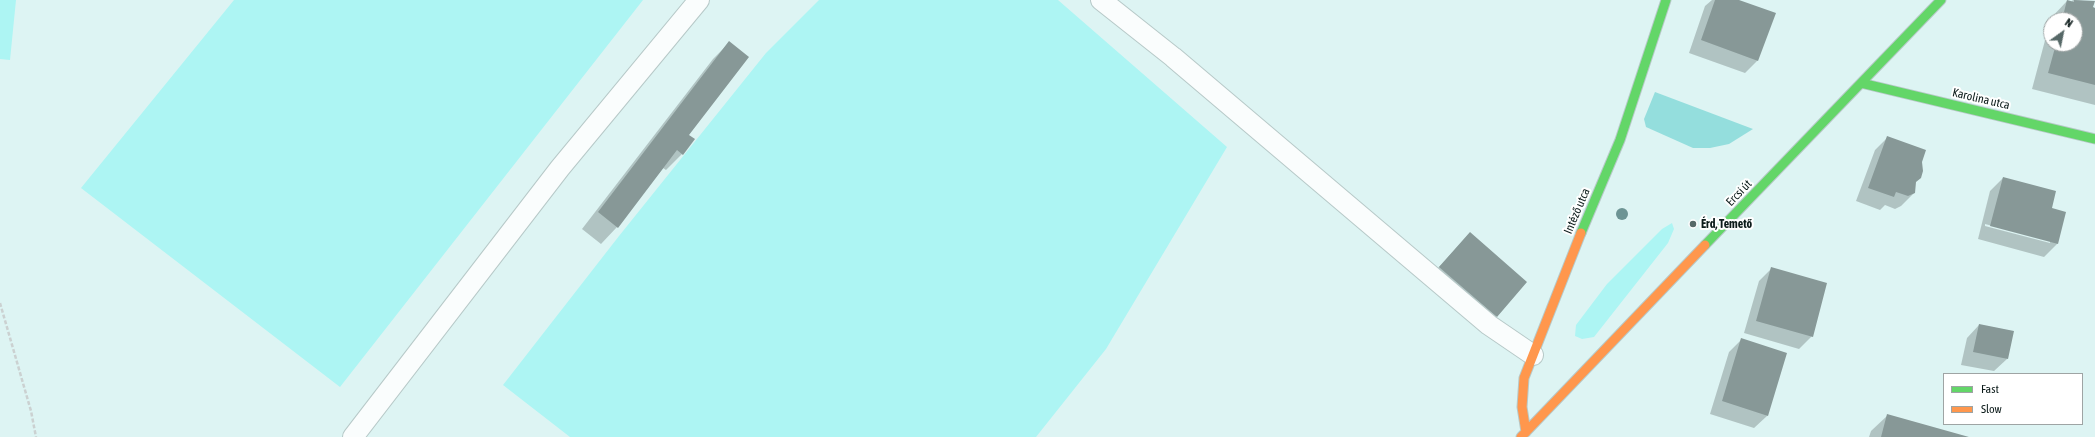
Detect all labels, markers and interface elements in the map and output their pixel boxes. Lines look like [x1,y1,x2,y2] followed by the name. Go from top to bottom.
[2043,12,2083,52] north arrow
[2063,16,2075,30] text: N
[1951,85,2011,113] street label: Karolina utca
[1723,177,1755,209] street label: Ercsi út
[1561,186,1593,236] street label: Intéző utca
[1701,217,1752,231] place label: Érd, Temető
[1688,219,1698,229] marker: Érd, Temető
[1943,373,2083,425] legend
[1981,382,1999,396] text: Fast
[1981,402,2002,416] text: Slow

